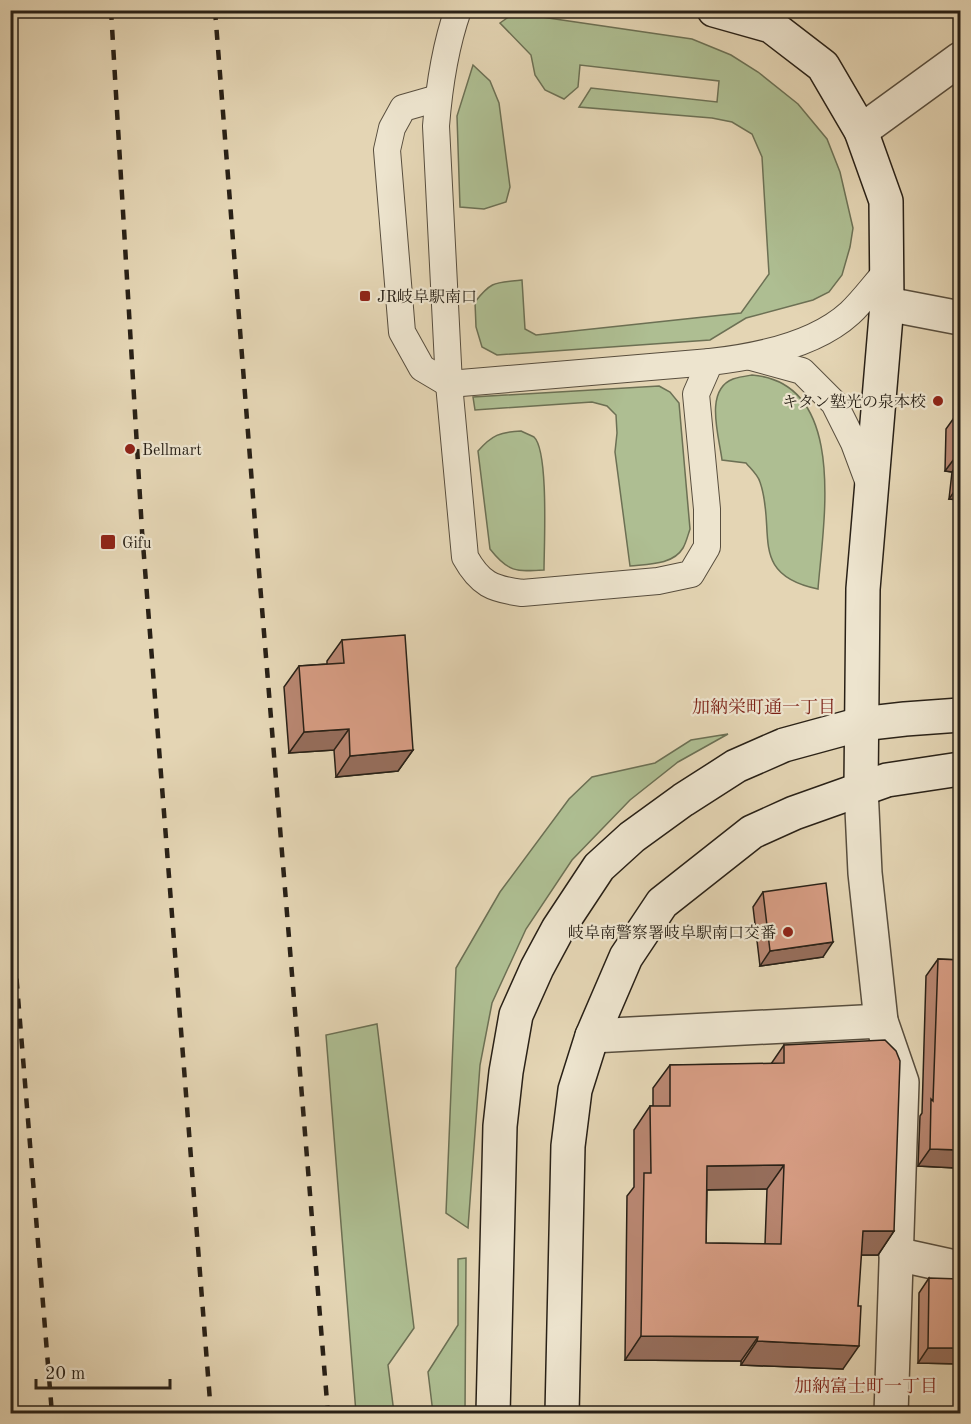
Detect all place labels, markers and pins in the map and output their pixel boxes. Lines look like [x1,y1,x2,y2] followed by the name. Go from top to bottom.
[377,288,477,306] place label: JR岐阜駅南口
[358,289,372,303] marker: JR岐阜駅南口
[782,393,926,411] place label: キタン塾光の泉本校
[931,394,945,408] marker: キタン塾光の泉本校
[123,442,137,456] marker: Bellmart
[142,443,202,459] place label: Bellmart
[99,533,117,551] marker: Gifu
[122,536,152,552] place label: Gifu
[568,924,776,942] place label: 岐阜南警察署岐阜駅南口交番
[781,925,795,939] marker: 岐阜南警察署岐阜駅南口交番

